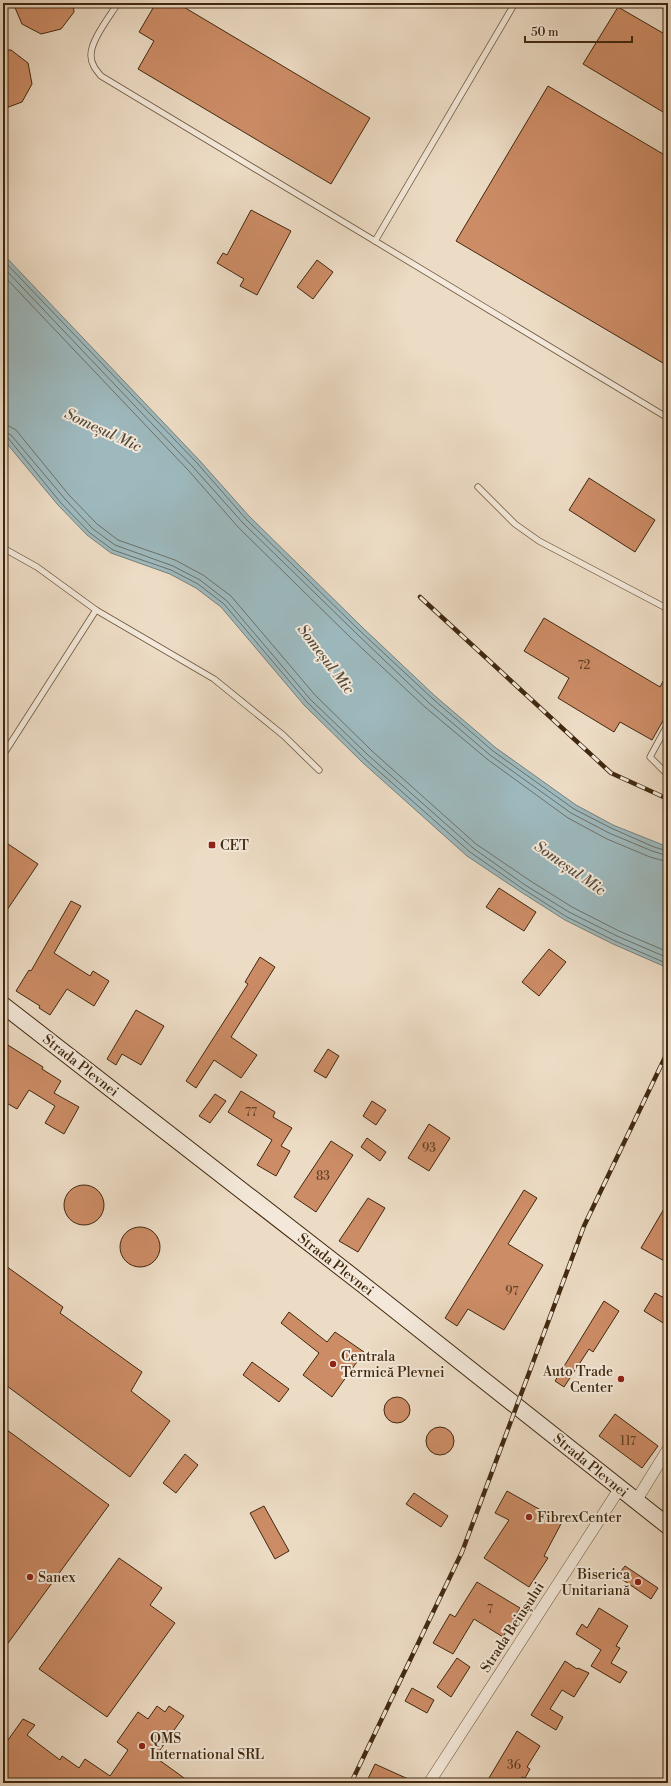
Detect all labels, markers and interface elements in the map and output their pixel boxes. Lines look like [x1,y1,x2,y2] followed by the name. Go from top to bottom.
[525,18,632,44] scale bar
[531,25,559,40] text: 50 m
[61,404,144,457] water label: Someșul Mic
[293,621,358,698] water label: Someșul Mic
[578,658,591,673] house number: 72
[220,837,249,855] place label: CET
[530,837,609,900] water label: Someșul Mic
[207,840,217,850] marker: CET
[39,1030,122,1101] street label: Strada Plevnei
[245,1105,257,1120] house number: 77
[422,1141,436,1156] house number: 93
[316,1169,330,1184] house number: 83
[294,1229,377,1300] street label: Strada Plevnei
[505,1284,519,1299] house number: 97
[341,1348,445,1382] place label: Centrala Termică Plevnei
[328,1359,338,1369] marker: Centrala Termică Plevnei
[542,1363,613,1397] place label: Auto Trade Center
[616,1374,626,1384] marker: Auto Trade Center
[549,1430,632,1502] street label: Strada Plevnei
[620,1434,636,1449] house number: 117
[537,1509,622,1527] place label: FibrexCenter
[524,1512,534,1522] marker: FibrexCenter
[561,1566,631,1600] place label: Biserica Unitariană
[38,1569,76,1587] place label: Sanex
[25,1572,35,1582] marker: Sanex
[633,1577,643,1587] marker: Biserica Unitariană
[477,1579,549,1676] street label: Strada Beiușului
[487,1602,493,1617] house number: 7
[150,1730,264,1764] place label: QMS International SRL
[137,1741,147,1751] marker: QMS International SRL
[507,1758,521,1773] house number: 36

